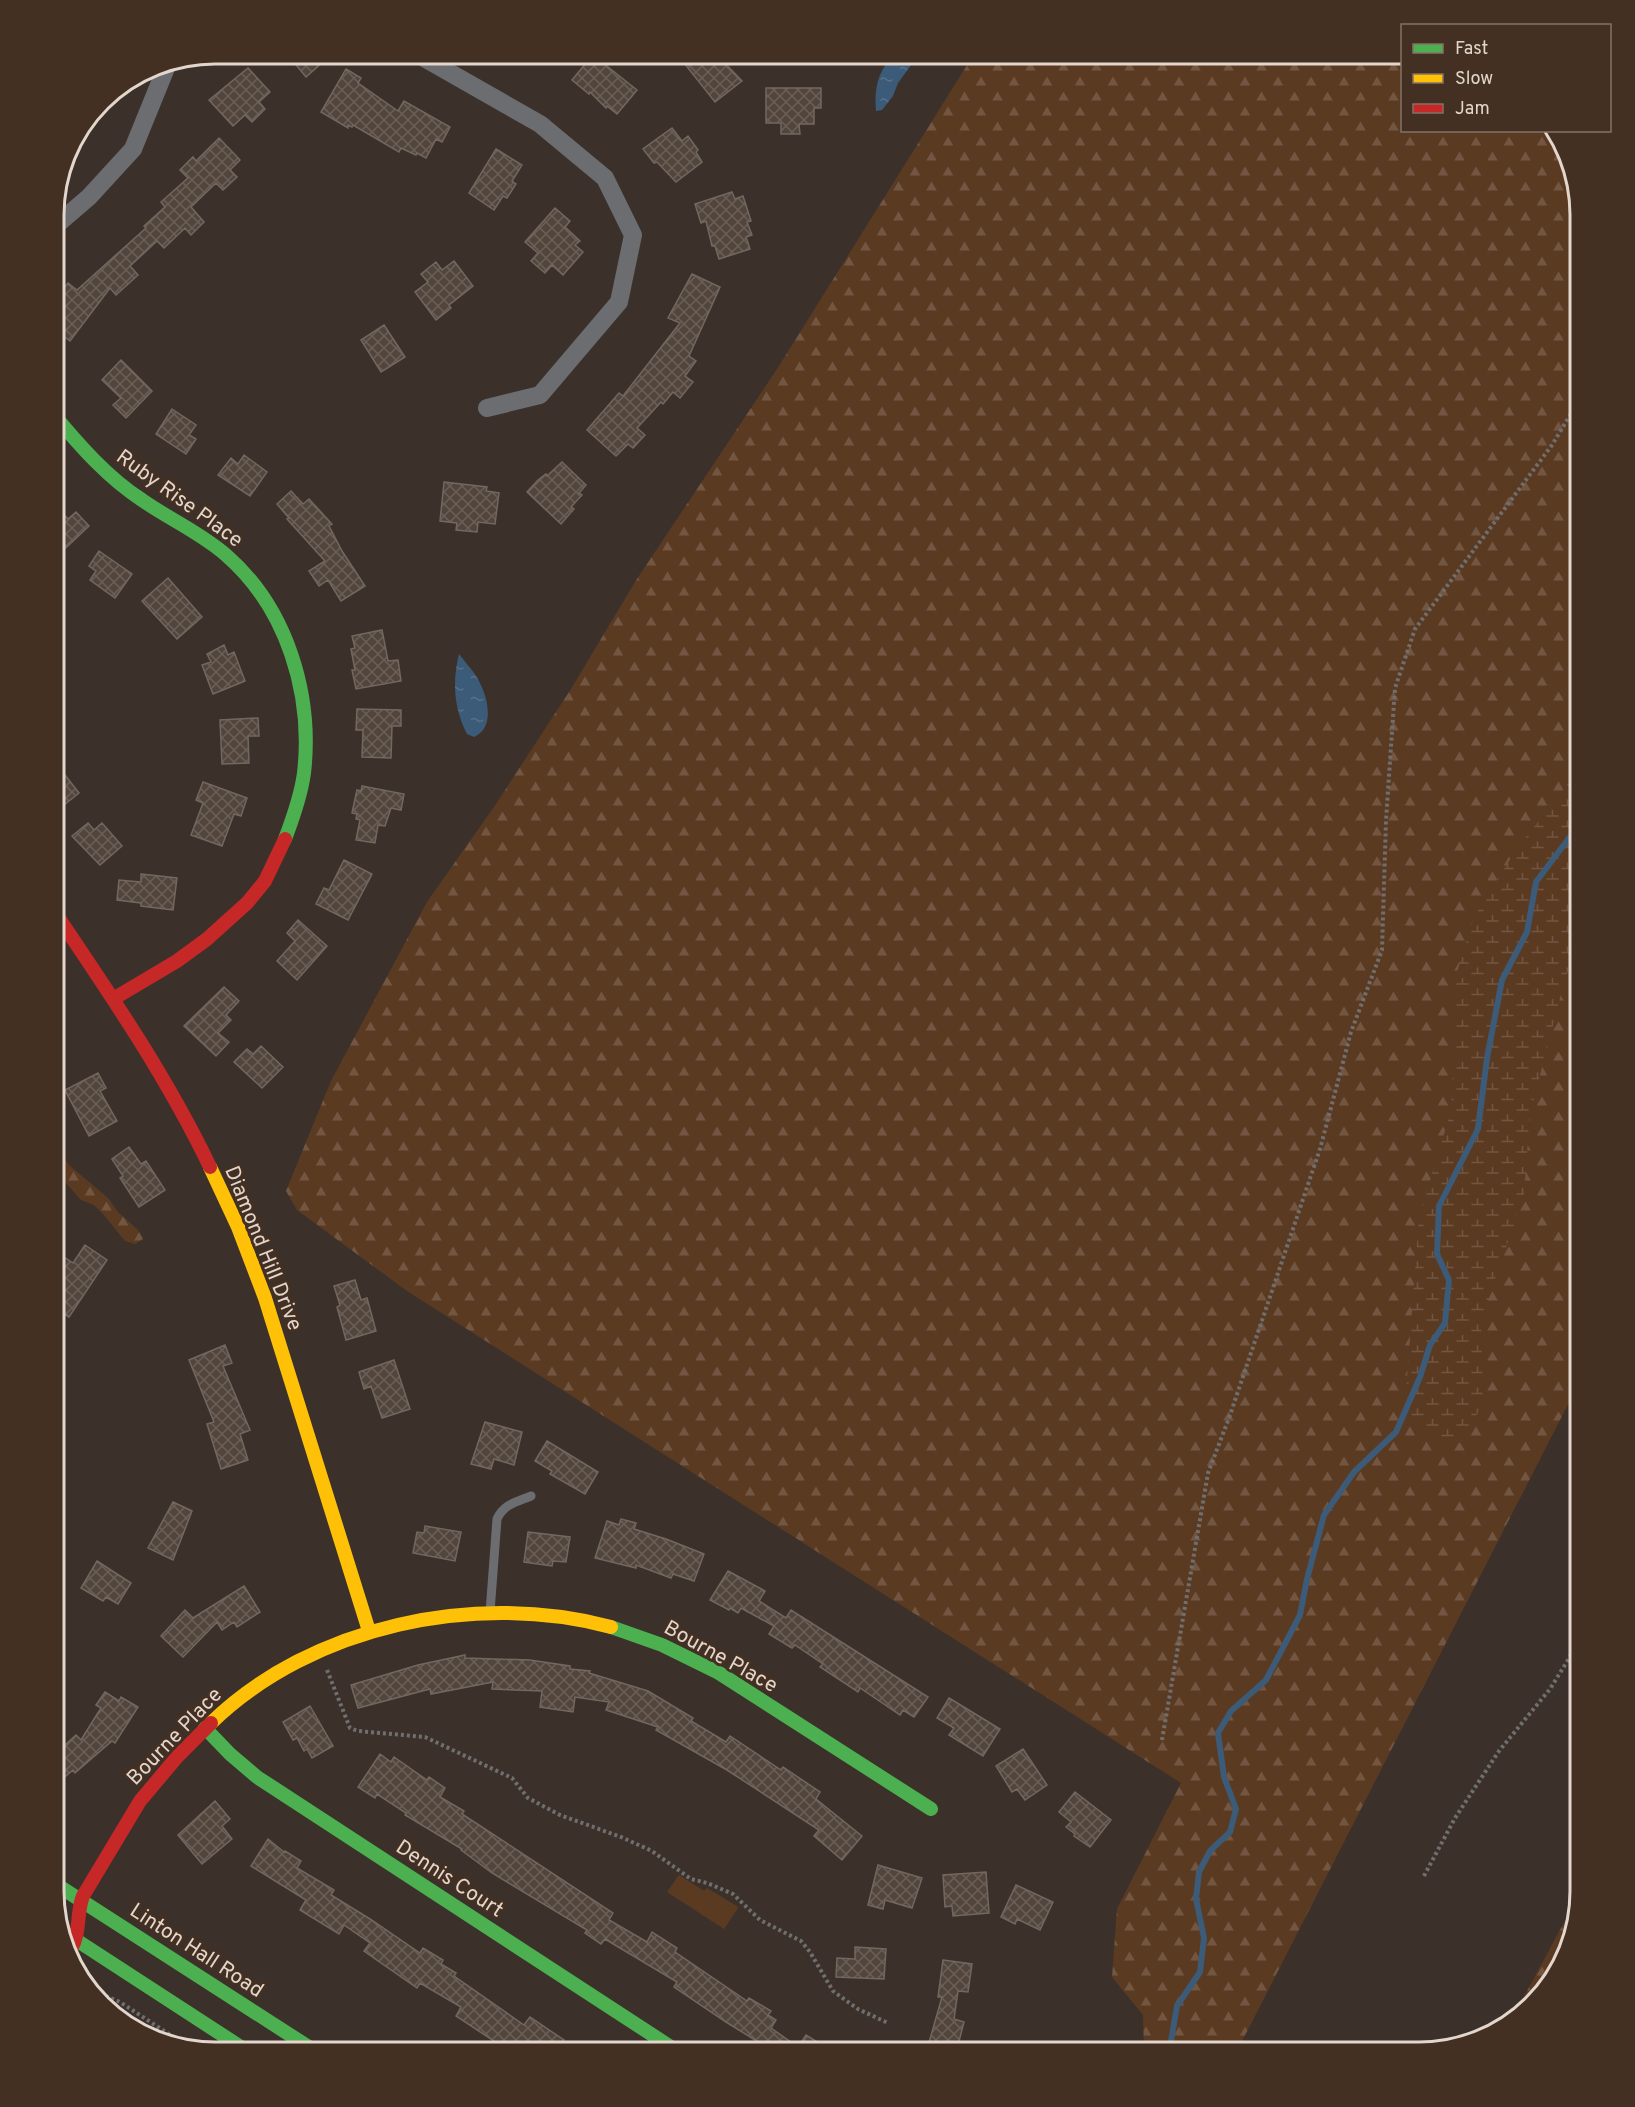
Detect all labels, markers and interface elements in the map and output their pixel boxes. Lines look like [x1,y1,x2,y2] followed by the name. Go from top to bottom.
[1401,24,1611,132] legend
[1455,38,1488,61] text: Fast
[1455,68,1493,91] text: Slow
[1455,98,1490,121] text: Jam
[110,444,248,554] street label: Ruby Rise Place
[217,1162,308,1335] street label: Diamond Hill Drive
[659,1615,782,1700] street label: Bourne Place
[122,1682,229,1792] street label: Bourne Place
[390,1834,508,1924] street label: Dennis Court
[124,1898,268,2005] street label: Linton Hall Road

